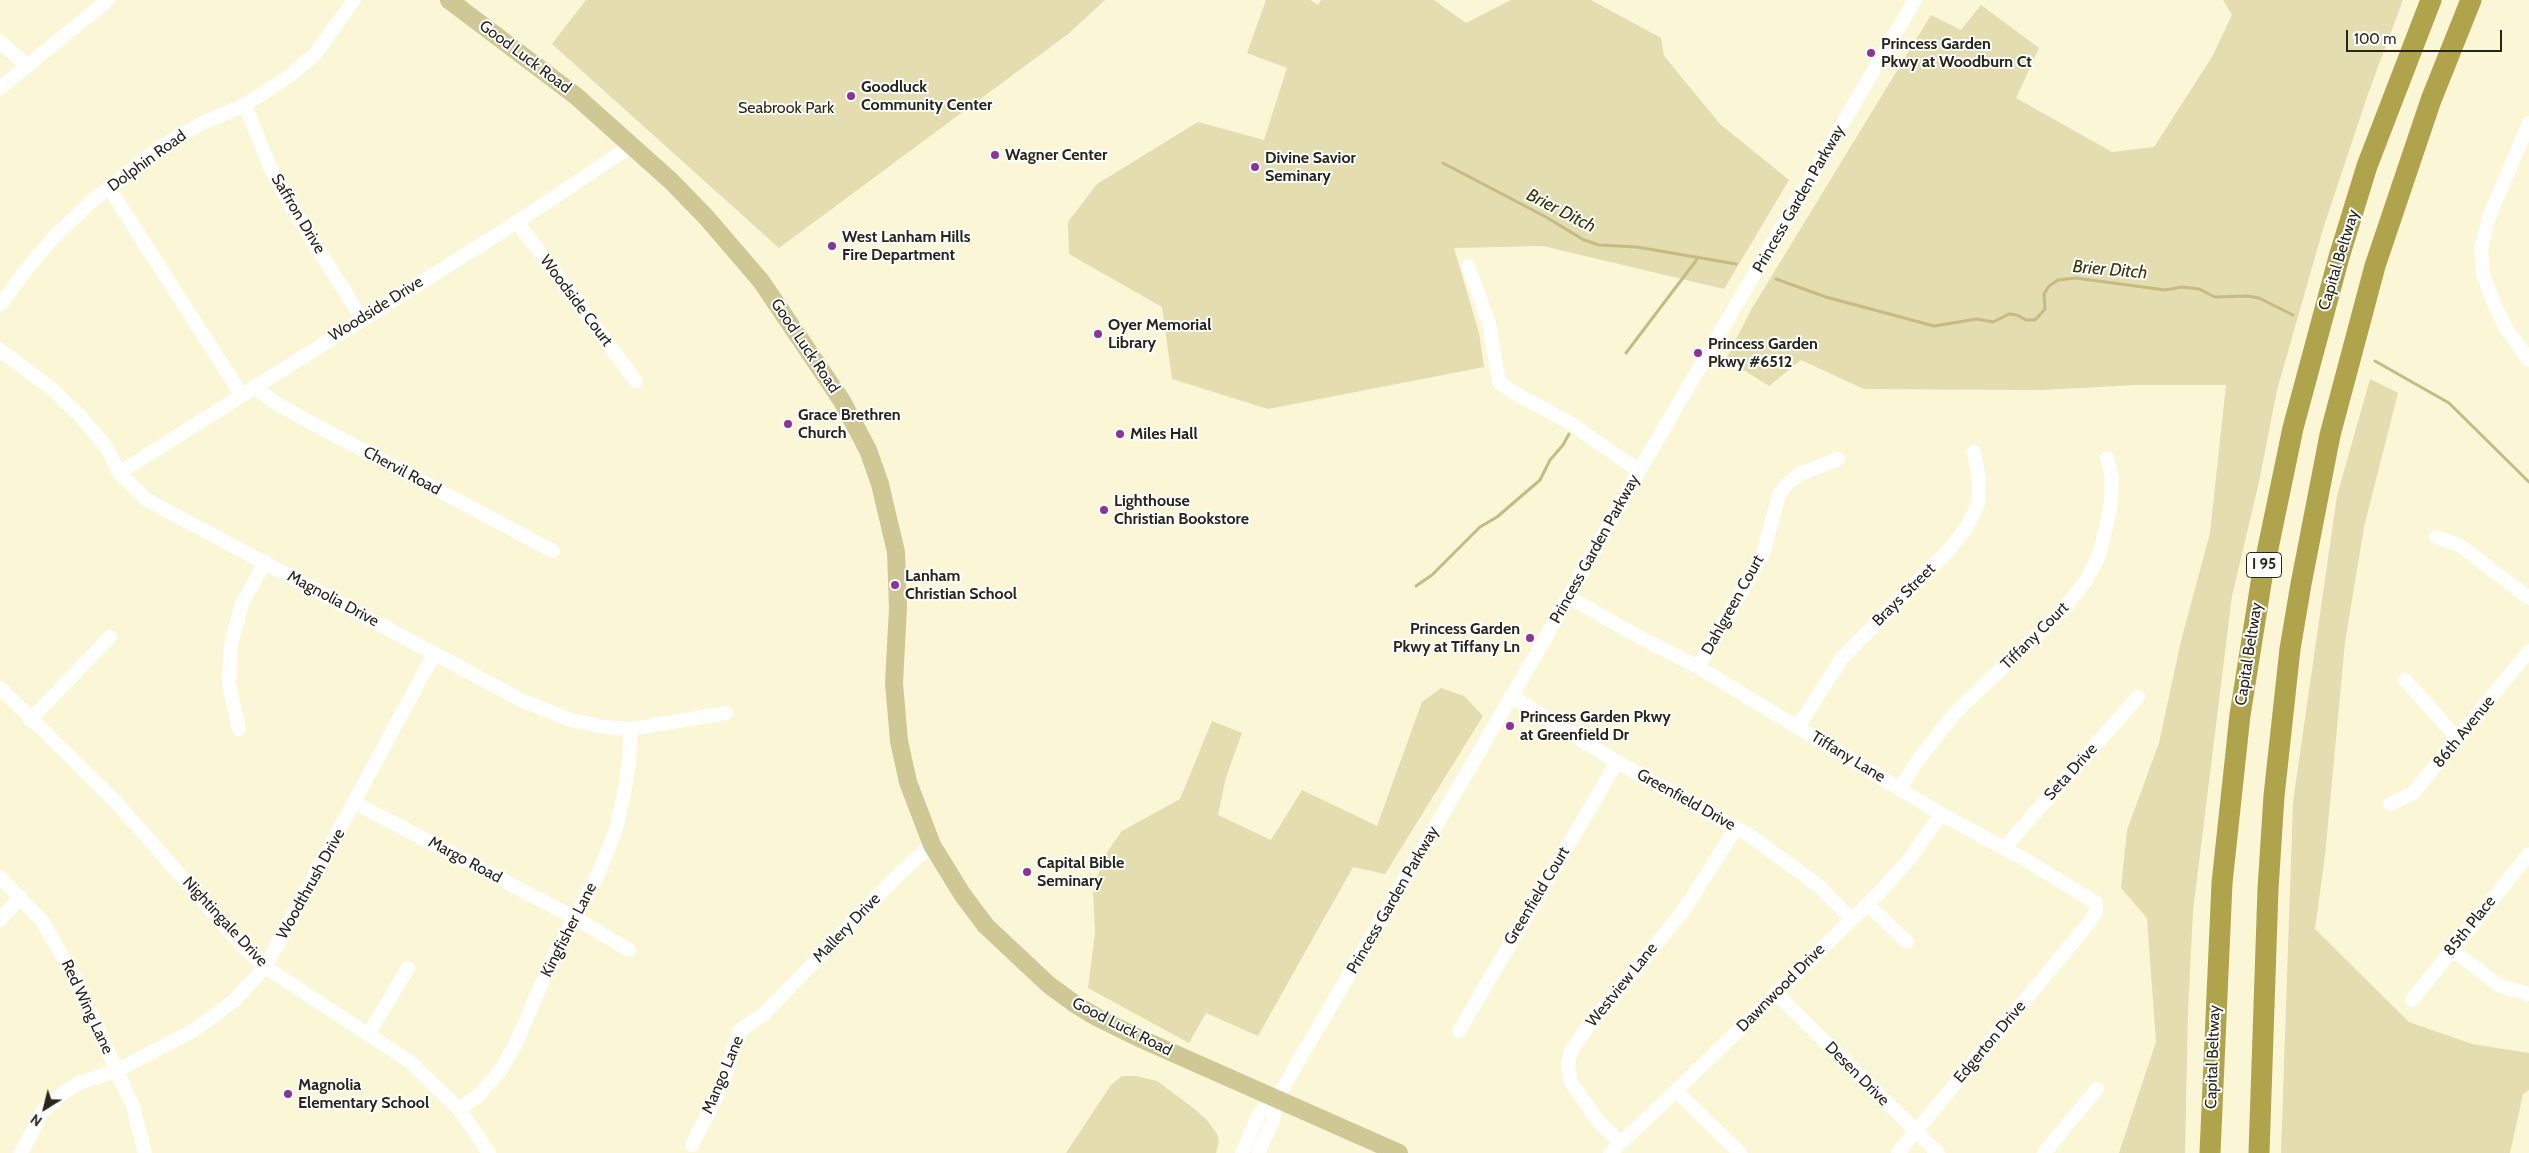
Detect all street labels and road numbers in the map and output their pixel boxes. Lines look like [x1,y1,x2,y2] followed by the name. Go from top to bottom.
[475,16,575,98] street label: Good Luck Road
[1749,122,1849,276] street label: Princess Garden Parkway
[104,126,190,196] street label: Dolphin Road
[267,171,329,257] street label: Saffron Drive
[2315,207,2363,313] street label: Capital Beltway
[536,252,616,350] street label: Woodside Court
[325,272,427,346] street label: Woodside Drive
[766,295,844,397] street label: Good Luck Road
[360,443,444,499] street label: Chervil Road
[1546,471,1644,627] street label: Princess Garden Parkway
[1698,552,1768,658] street label: Dahlgreen Court
[2246,552,2282,578] road number: I 95
[1869,560,1939,630] street label: Brays Street
[284,567,382,631] street label: Magnolia Drive
[1997,598,2073,674] street label: Tiffany Court
[2231,601,2267,707] street label: Capital Beltway
[2429,692,2499,772] street label: 86th Avenue
[1807,727,1889,787] street label: Tiffany Lane
[2040,740,2102,804] street label: Seta Drive
[1633,765,1739,835] street label: Greenfield Drive
[1343,823,1443,977] street label: Princess Garden Parkway
[273,825,349,943] street label: Woodthrush Drive
[425,833,505,887] street label: Margo Road
[1500,843,1574,949] street label: Greenfield Court
[178,873,272,971] street label: Nightingale Drive
[537,880,601,980] street label: Kingfisher Lane
[809,889,885,967] street label: Mallery Drive
[2440,892,2500,960] street label: 85th Place
[1582,939,1662,1031] street label: Westview Lane
[1733,940,1829,1036] street label: Dawnwood Drive
[57,957,117,1057] street label: Red Wing Lane
[1069,994,1175,1060] street label: Good Luck Road
[1950,997,2030,1087] street label: Edgerton Drive
[2202,1005,2224,1109] street label: Capital Beltway
[698,1033,748,1117] street label: Mango Lane
[1821,1038,1893,1110] street label: Desen Drive

